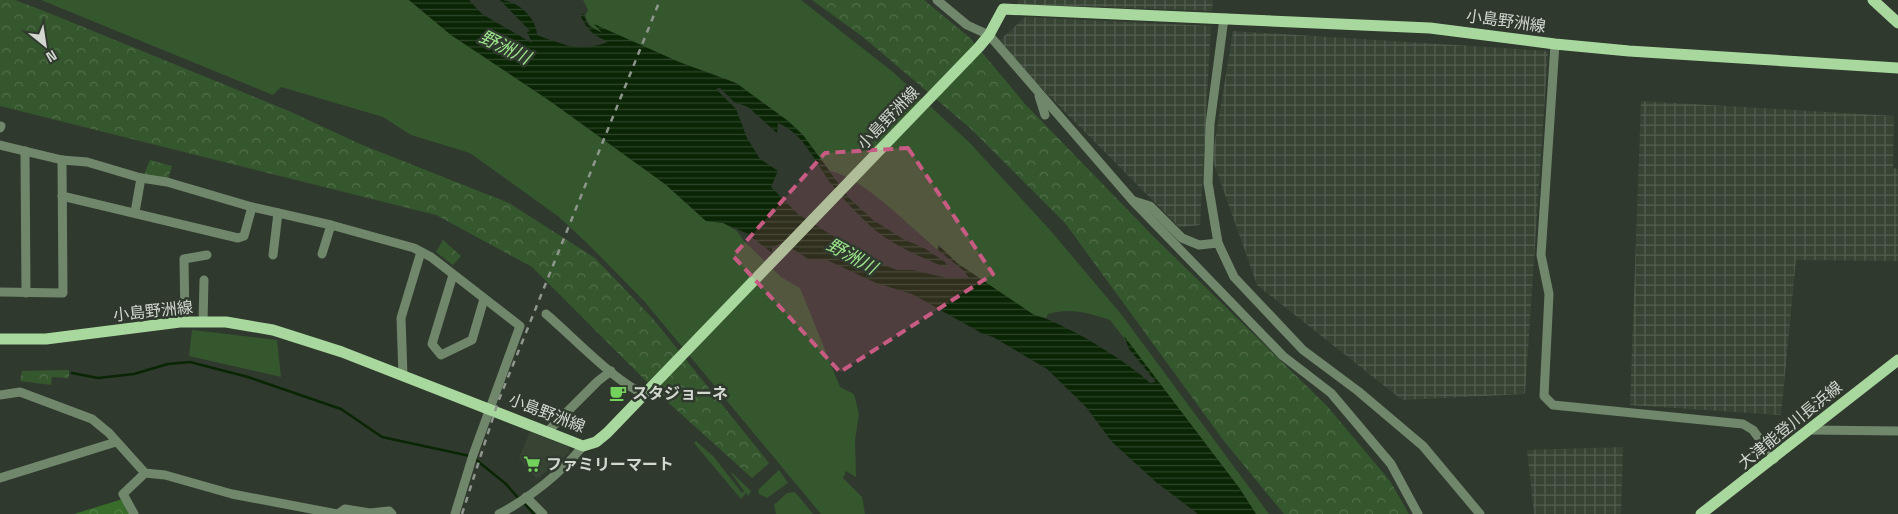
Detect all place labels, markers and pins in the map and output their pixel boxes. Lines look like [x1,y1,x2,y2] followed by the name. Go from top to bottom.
[608,383,628,403] cafe icon: スタジョーネ
[632,383,728,404] place label: スタジョーネ
[522,454,542,474] supermarket icon: ファミリーマート
[546,454,674,475] place label: ファミリーマート

